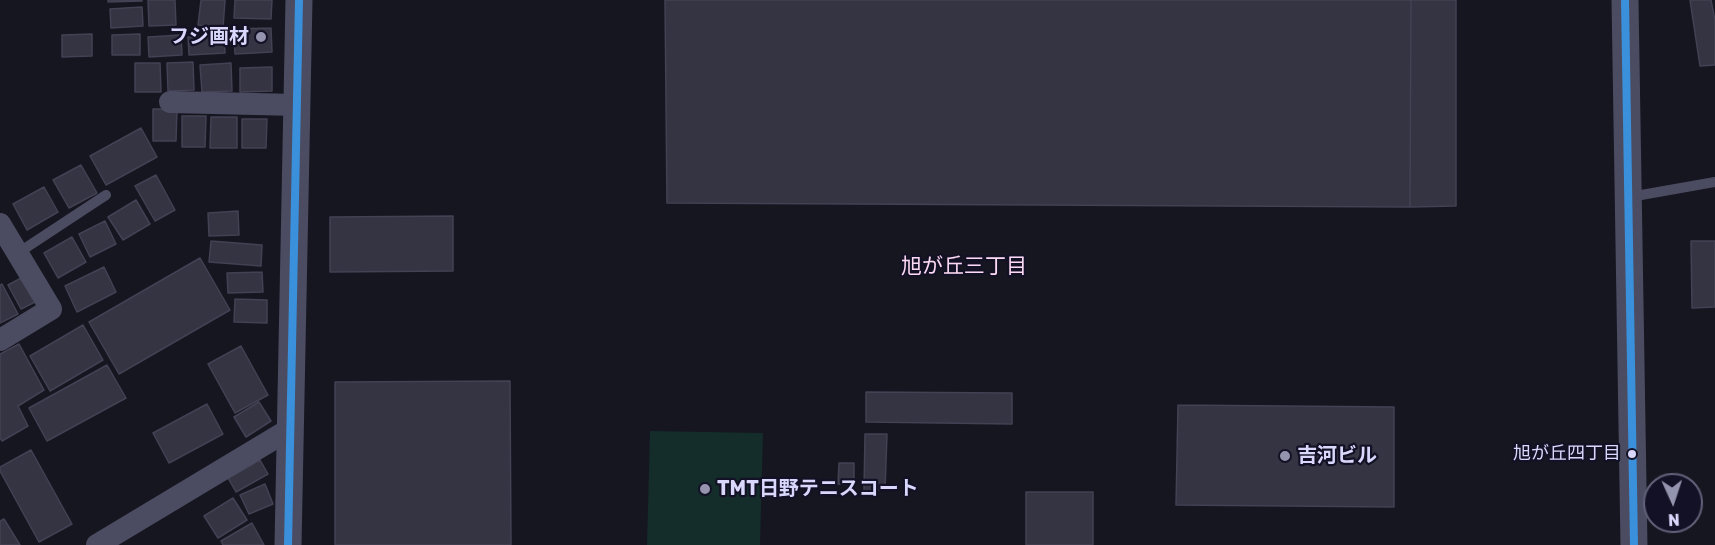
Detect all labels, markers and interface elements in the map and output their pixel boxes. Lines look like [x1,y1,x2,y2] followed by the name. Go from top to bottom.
[169,25,249,49] place label: フジ画材
[254,30,268,44] marker: フジ画材
[901,254,1027,280] district label: 旭が丘三丁目
[1513,443,1621,465] place label: 旭が丘四丁目
[1297,444,1377,468] place label: 吉河ビル
[1626,448,1638,460] marker: 旭が丘四丁目
[1278,449,1292,463] marker: 吉河ビル
[1643,473,1703,533] north arrow
[717,477,919,501] place label: TMT日野テニスコート
[698,482,712,496] marker: TMT日野テニスコート
[1668,510,1680,529] text: N

